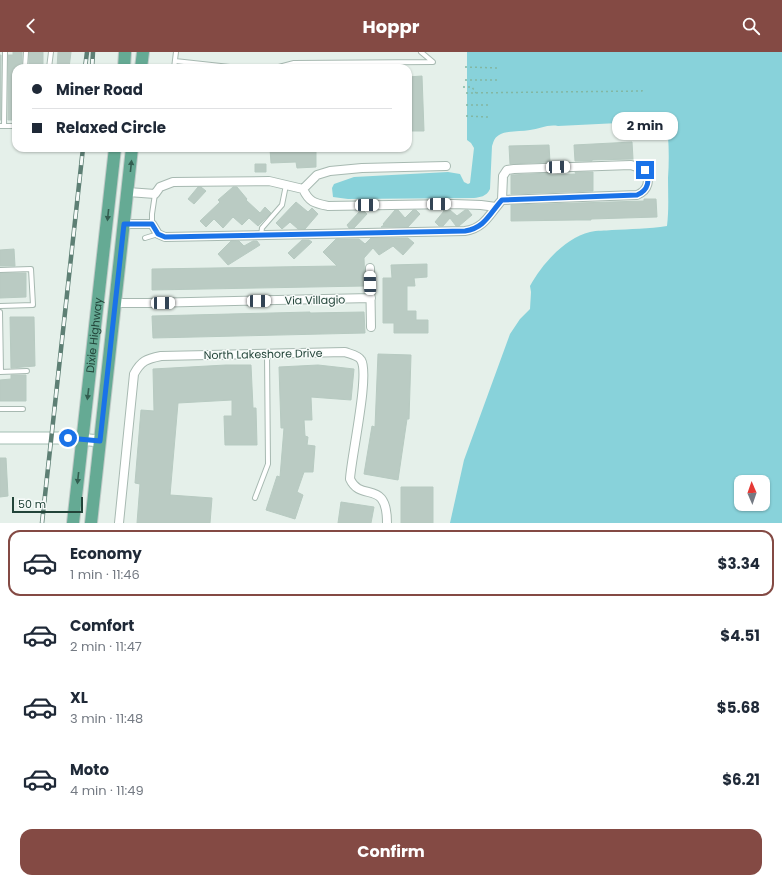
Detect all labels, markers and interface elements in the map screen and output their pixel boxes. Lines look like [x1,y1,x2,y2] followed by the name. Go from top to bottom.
[363,14,419,39] text: Hoppr
[20,15,42,37] icon: back
[740,15,762,37] icon: search
[56,79,143,100] text: Miner Road
[612,112,678,140] callout: 2 min
[627,116,663,135] text: 2 min
[56,117,166,138] text: Relaxed Circle
[127,160,134,172] one-way arrow
[546,161,570,173] car
[636,161,654,179] route end
[427,198,451,210] car
[355,199,379,211] car
[104,209,111,221] one-way arrow
[364,271,376,295] car
[285,291,345,309] street label: Via Villagio
[247,295,271,307] car
[82,296,106,374] street label: Dixie Highway
[151,297,175,309] car
[203,345,323,363] street label: North Lakeshore Drive
[84,388,91,400] one-way arrow
[59,429,77,447] route start
[75,472,81,484] one-way arrow
[734,475,770,511] north arrow
[734,475,770,511] map controls
[12,495,83,514] scale bar
[18,496,46,512] text: 50 m
[70,543,142,564] text: Economy
[22,545,58,581] icon: car
[718,553,760,574] text: $3.34
[70,565,140,584] text: 1 min · 11:46
[70,615,134,636] text: Comfort
[22,617,58,653] icon: car
[720,625,760,646] text: $4.51
[70,637,142,656] text: 2 min · 11:47
[70,687,88,708] text: XL
[22,689,58,725] icon: car
[717,697,760,718] text: $5.68
[70,709,143,728] text: 3 min · 11:48
[70,759,109,780] text: Moto
[22,761,58,797] icon: car
[722,769,760,790] text: $6.21
[70,781,144,800] text: 4 min · 11:49
[20,829,762,875] button: Confirm

